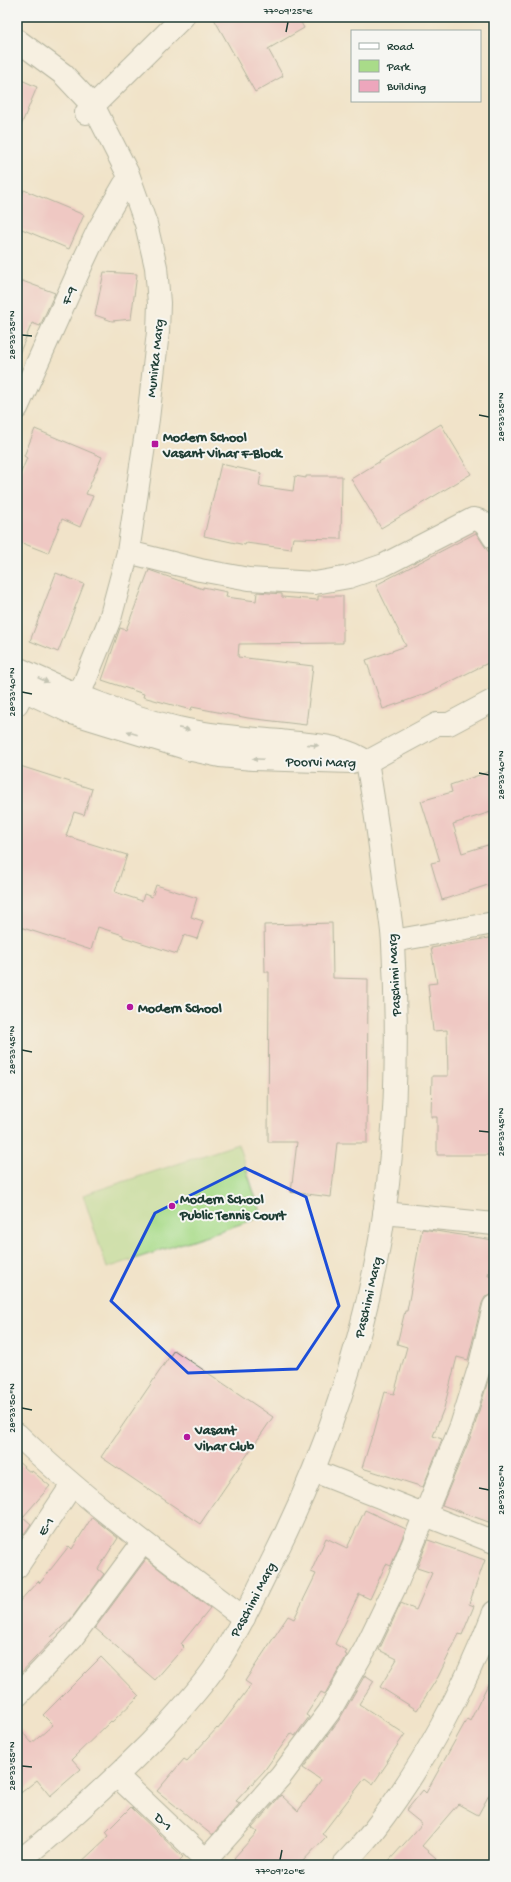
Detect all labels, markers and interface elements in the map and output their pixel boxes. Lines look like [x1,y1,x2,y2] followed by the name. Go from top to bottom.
[263,6,313,18] text: 77°09'25"E
[351,30,481,102] legend
[387,41,414,55] text: Road
[386,61,412,75] text: Park
[386,81,426,95] text: Building
[58,284,82,309] street label: F-9
[7,310,19,359] text: 28°33'35"N
[144,318,169,398] street label: Munirka Marg
[496,392,508,441] text: 28°33'35"N
[162,430,283,463] place label: Modern School Vasant Vihar F-Block
[150,439,160,449] marker: Modern School Vasant Vihar F-Block
[7,667,19,716] text: 28°33'40"N
[38,677,49,683] one-way arrow
[178,726,190,732] one-way arrow
[125,729,137,735] one-way arrow
[307,742,319,748] one-way arrow
[496,750,508,799] text: 28°33'40"N
[285,754,356,773] street label: Poorvi Marg
[252,756,264,763] one-way arrow
[385,933,406,1018] street label: Paschimi Marg
[138,1001,222,1018] place label: Modern School
[125,1002,135,1012] marker: Modern School
[7,1025,19,1074] text: 28°33'45"N
[496,1107,508,1156] text: 28°33'45"N
[179,1192,287,1225] place label: Modern School Public Tennis Court
[167,1201,177,1211] marker: Modern School Public Tennis Court
[352,1255,387,1341] street label: Paschimi Marg
[7,1383,19,1433] text: 28°33'50"N
[194,1423,255,1456] place label: Vasant Vihar Club
[182,1432,192,1442] marker: Vasant Vihar Club
[496,1465,508,1515] text: 28°33'50"N
[35,1515,59,1540] street label: E-1
[227,1560,281,1642] street label: Paschimi Marg
[7,1741,19,1791] text: 28°33'55"N
[149,1809,175,1836] street label: D-1
[254,1866,305,1878] text: 77°09'20"E

